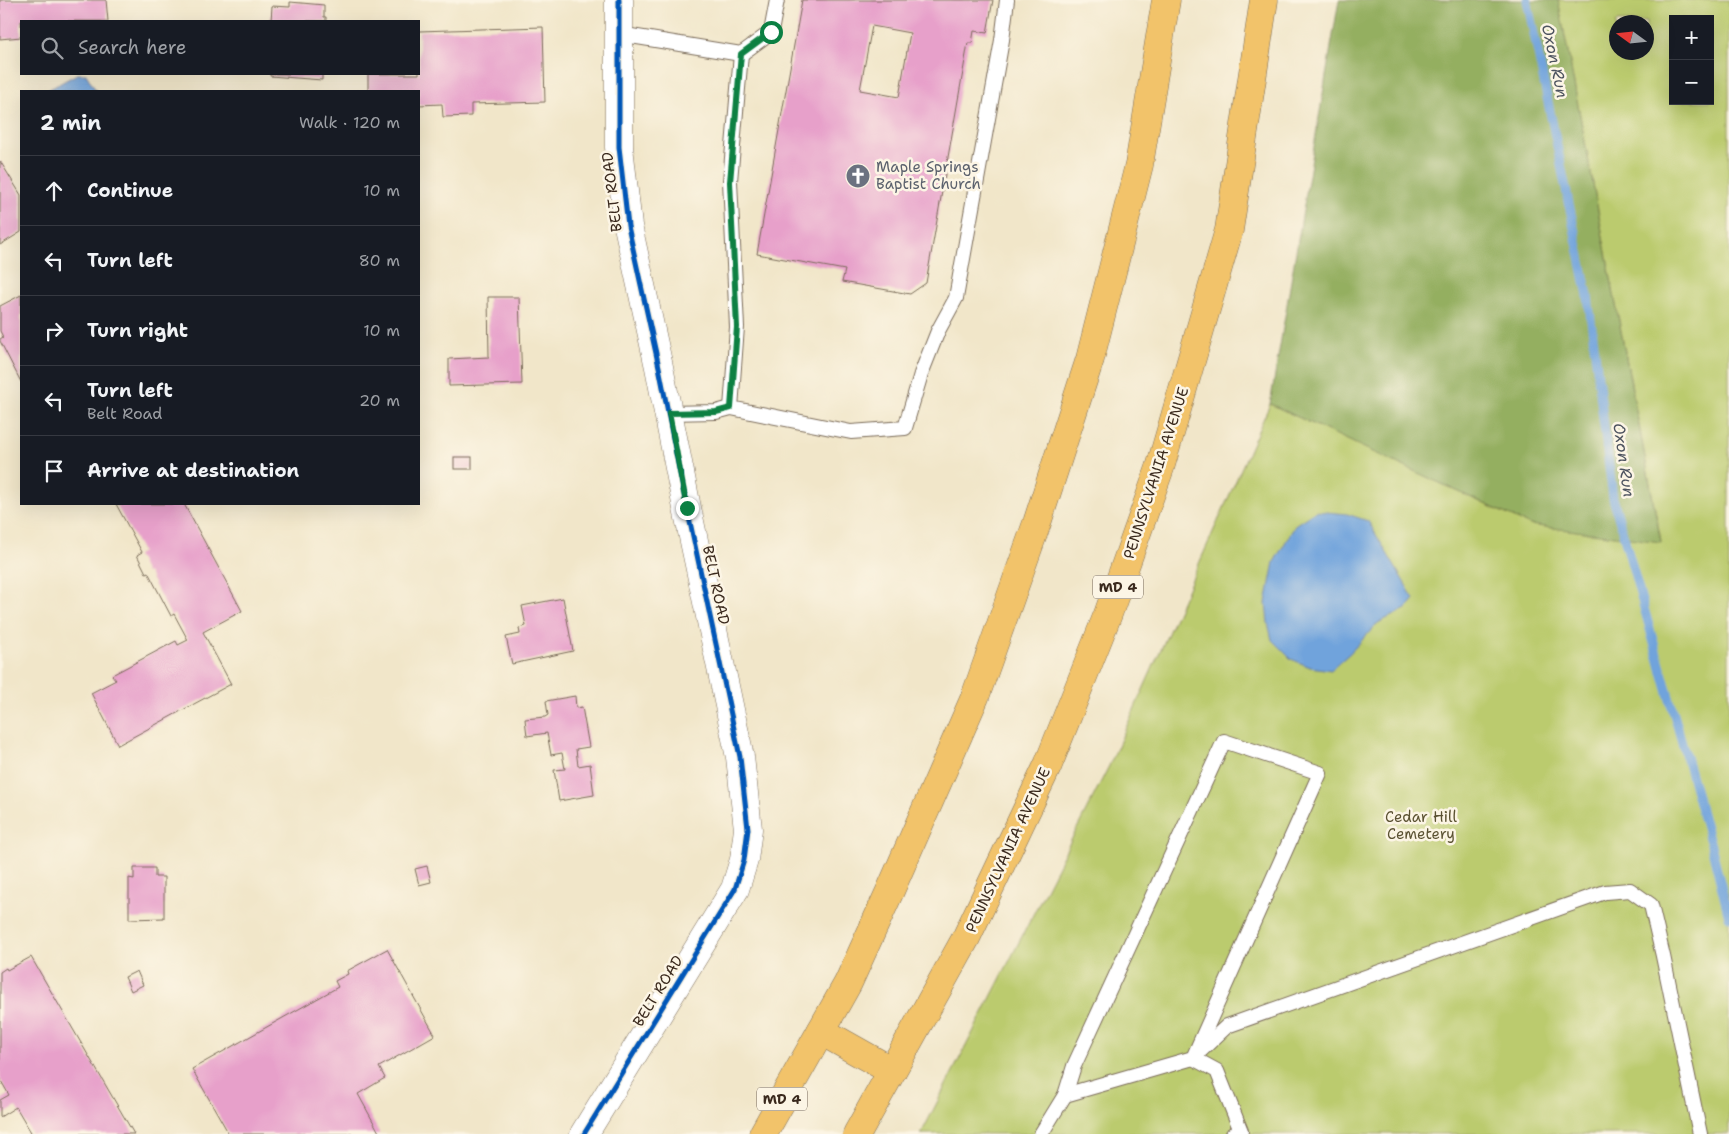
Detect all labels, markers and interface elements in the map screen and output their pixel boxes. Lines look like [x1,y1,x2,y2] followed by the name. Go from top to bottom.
[1609,15,1654,60] north arrow
[1669,15,1714,105] map controls
[1669,15,1714,60] button: +
[20,20,420,75] search box
[760,21,783,44] route start
[1537,22,1573,100] water label: Oxon Run
[38,34,66,62] icon: search
[78,35,187,60] text: Search here
[1669,60,1714,105] button: −
[40,109,101,137] text: 2 min
[299,112,400,133] text: Walk · 120 m
[597,151,627,233] street label: BELT ROAD
[876,157,981,194] place label: Maple Springs Baptist Church
[845,163,871,189] church icon: Maple Springs Baptist Church
[40,177,68,205] icon: ahead
[87,178,173,203] text: Continue
[363,180,400,201] text: 10 m
[40,247,68,275] icon: left
[87,248,173,273] text: Turn left
[359,250,400,271] text: 80 m
[40,317,68,345] icon: right
[87,318,188,343] text: Turn right
[363,320,400,341] text: 10 m
[87,378,173,403] text: Turn left
[1119,384,1193,562] street label: PENNSYLVANIA AVENUE
[40,387,68,415] icon: left
[359,390,400,411] text: 20 m
[87,403,163,424] text: Belt Road
[1608,421,1640,499] water label: Oxon Run
[40,457,68,485] icon: arrive
[87,458,299,483] text: Arrive at destination
[676,497,699,520] route end
[698,544,734,626] street label: BELT ROAD
[1093,576,1143,598] road number: MD 4
[961,764,1055,936] street label: PENNSYLVANIA AVENUE
[1385,807,1457,844] park label: Cedar Hill Cemetery
[628,952,688,1030] street label: BELT ROAD
[757,1088,807,1110] road number: MD 4

